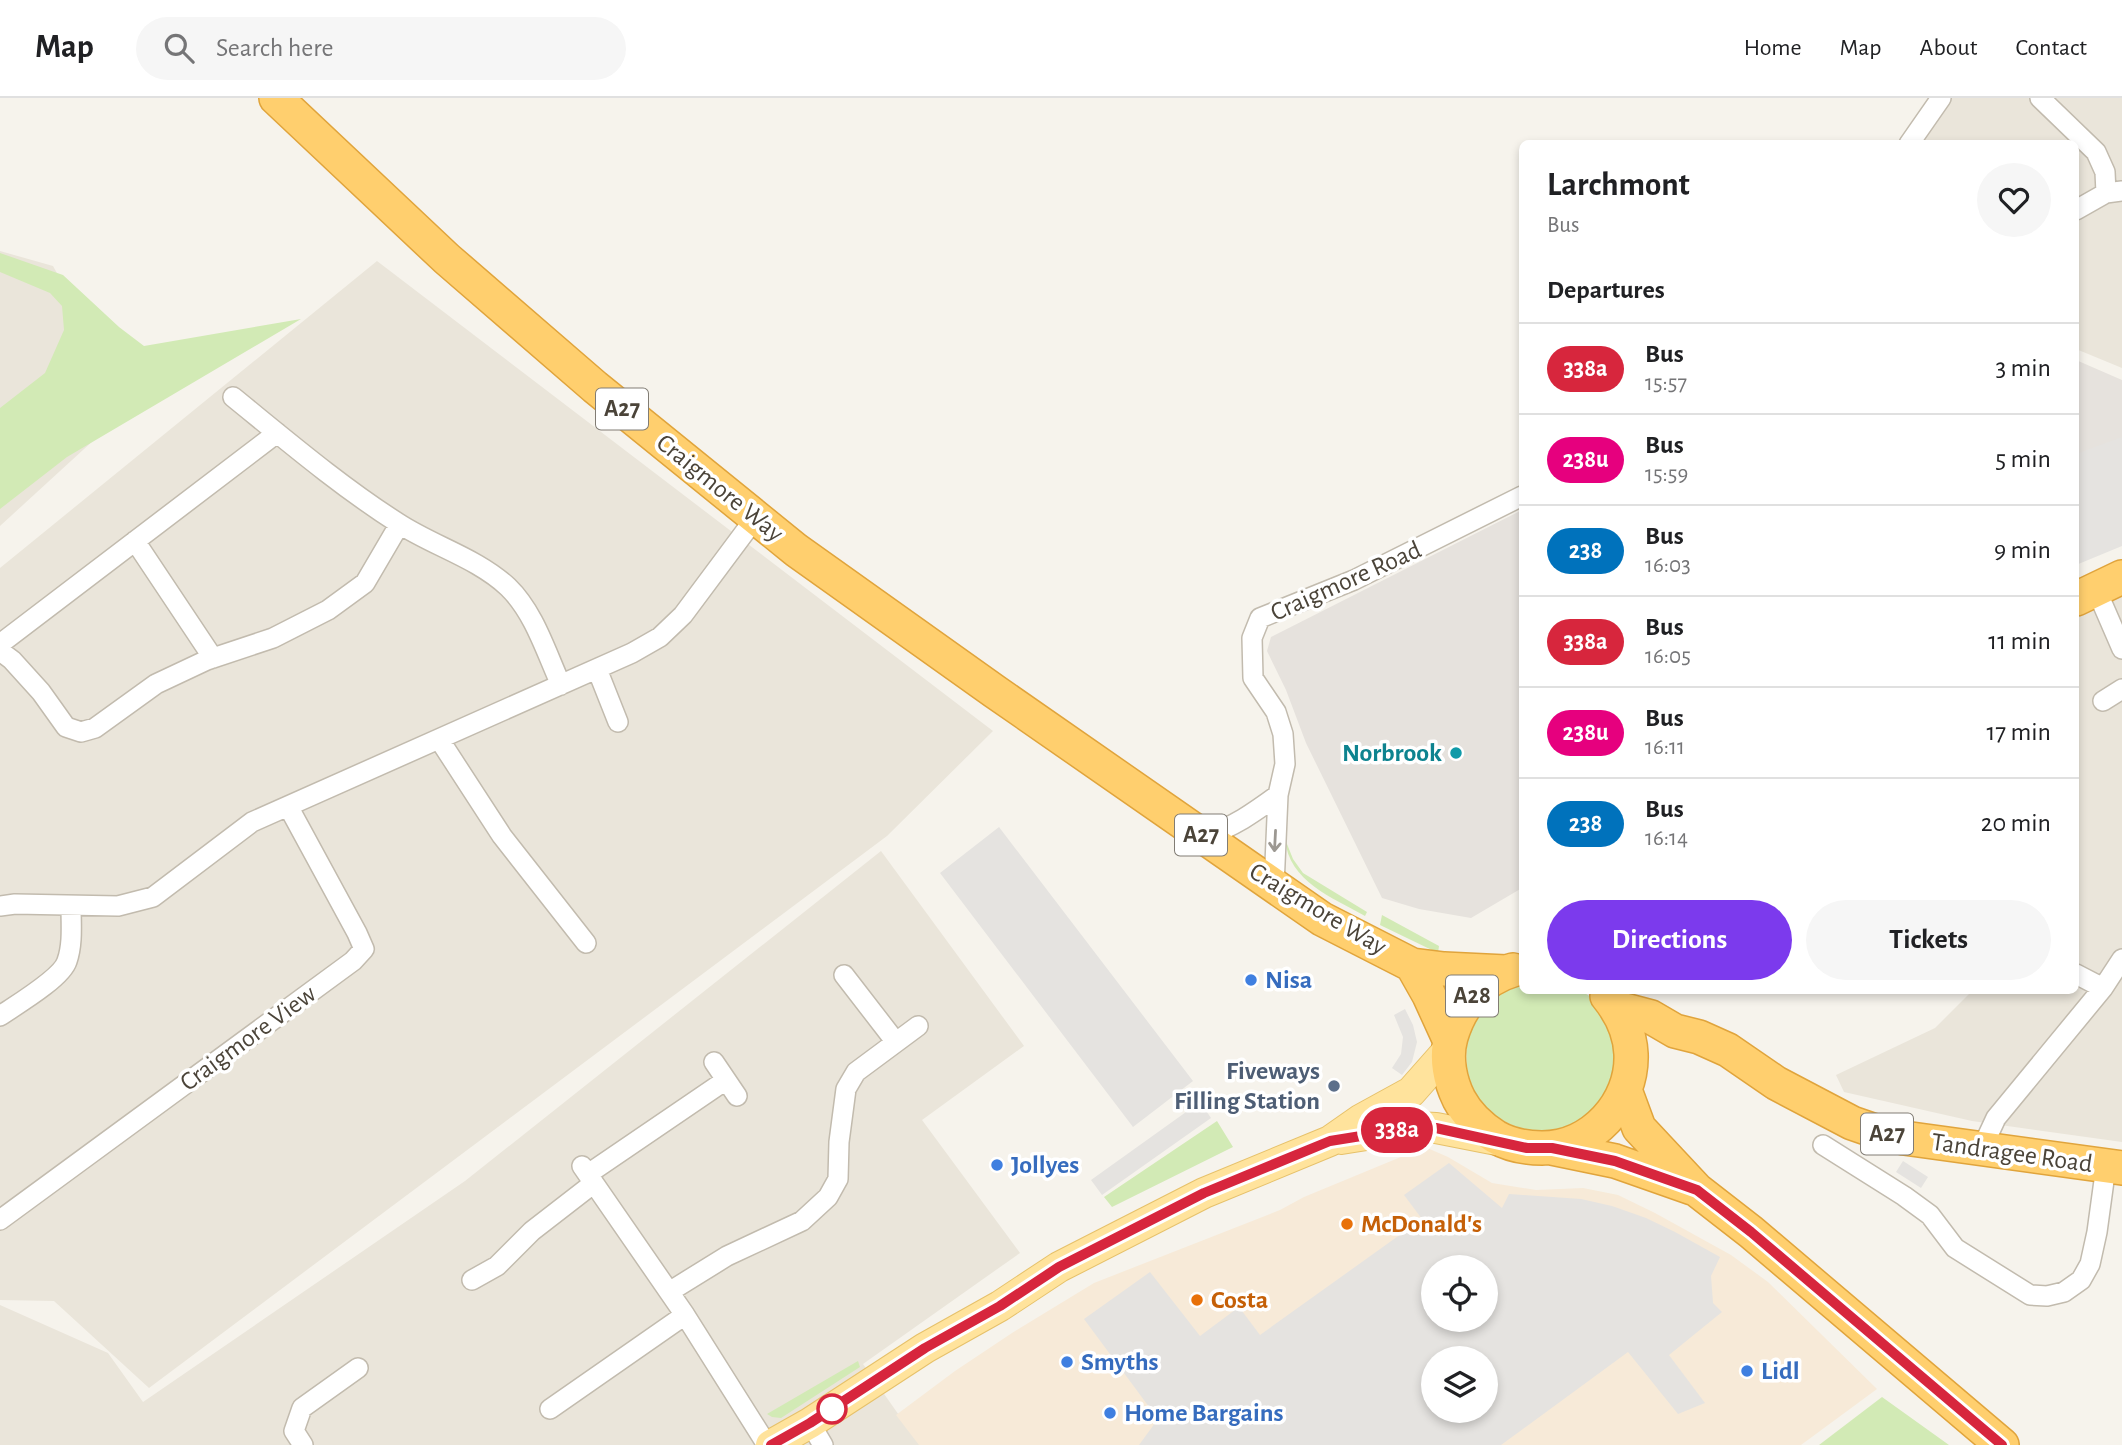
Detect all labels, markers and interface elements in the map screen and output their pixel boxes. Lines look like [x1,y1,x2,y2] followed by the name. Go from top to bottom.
[136,17,626,80] search box
[160,29,198,67] icon: search
[35,31,94,64] text: Map
[216,35,334,61] text: Search here
[1744,36,1802,60] text: Home
[1840,36,1882,60] text: Map
[1920,36,1977,60] text: About
[2015,36,2087,60] text: Contact
[1977,163,2051,237] button: heart
[1547,169,1690,202] text: Larchmont
[1547,214,1580,237] text: Bus
[1547,277,1665,303] text: Departures
[1645,341,1684,367] text: Bus
[1995,355,2051,381] text: 3 min
[1563,357,1608,381] text: 338a
[1645,372,1687,395] text: 15:57
[596,388,648,430] road number: A27
[652,429,788,547] street label: Craigmore Way
[1645,432,1684,458] text: Bus
[1995,446,2051,472] text: 5 min
[1562,448,1609,472] text: 238u
[1645,463,1688,486] text: 15:59
[1645,523,1684,549] text: Bus
[1267,536,1425,626] street label: Craigmore Road
[1994,537,2051,563] text: 9 min
[1569,539,1602,563] text: 238
[1645,554,1691,577] text: 16:03
[1645,614,1684,640] text: Bus
[1988,628,2051,654] text: 11 min
[1563,630,1608,654] text: 338a
[1645,645,1691,668] text: 16:05
[1645,705,1684,731] text: Bus
[1986,719,2051,745] text: 17 min
[1562,721,1609,745] text: 238u
[1645,736,1685,759] text: 16:11
[1342,740,1442,766] place label: Norbrook
[1448,745,1464,761] marker: Norbrook
[1645,796,1684,822] text: Bus
[1981,810,2051,836] text: 20 min
[1569,812,1602,836] text: 238
[1175,814,1227,856] road number: A27
[1645,827,1688,850] text: 16:14
[1268,829,1281,851] one-way arrow
[1245,858,1391,960] street label: Craigmore Way
[1547,900,1792,980] button: Directions
[1806,900,2051,980] button: Tickets
[1265,967,1312,993] place label: Nisa
[1243,972,1259,988] marker: Nisa
[1446,975,1498,1016] road number: A28
[175,980,321,1096] street label: Craigmore View
[1174,1058,1320,1114] place label: Fiveways Filling Station
[1326,1078,1342,1094] marker: Fiveways Filling Station
[1348,1107,1446,1153] line badge: 338a
[1861,1114,1913,1154] road number: A27
[1375,1118,1419,1142] text: 338a
[1930,1129,2094,1177] street label: Tandragee Road
[1011,1152,1079,1178] place label: Jollyes
[989,1157,1005,1173] marker: Jollyes
[1361,1211,1482,1237] place label: McDonald's
[1339,1216,1355,1232] marker: McDonald's
[1421,1255,1498,1423] map controls
[1421,1255,1498,1332] button: locate
[1211,1287,1268,1313] place label: Costa
[1189,1292,1205,1308] marker: Costa
[1421,1346,1498,1423] button: layers
[1081,1349,1159,1375] place label: Smyths
[1059,1354,1075,1370] marker: Smyths
[1761,1358,1800,1384] place label: Lidl
[1739,1363,1755,1379] marker: Lidl
[817,1394,847,1424] unlabelled marker
[1124,1400,1284,1426] place label: Home Bargains
[1102,1405,1118,1421] marker: Home Bargains

